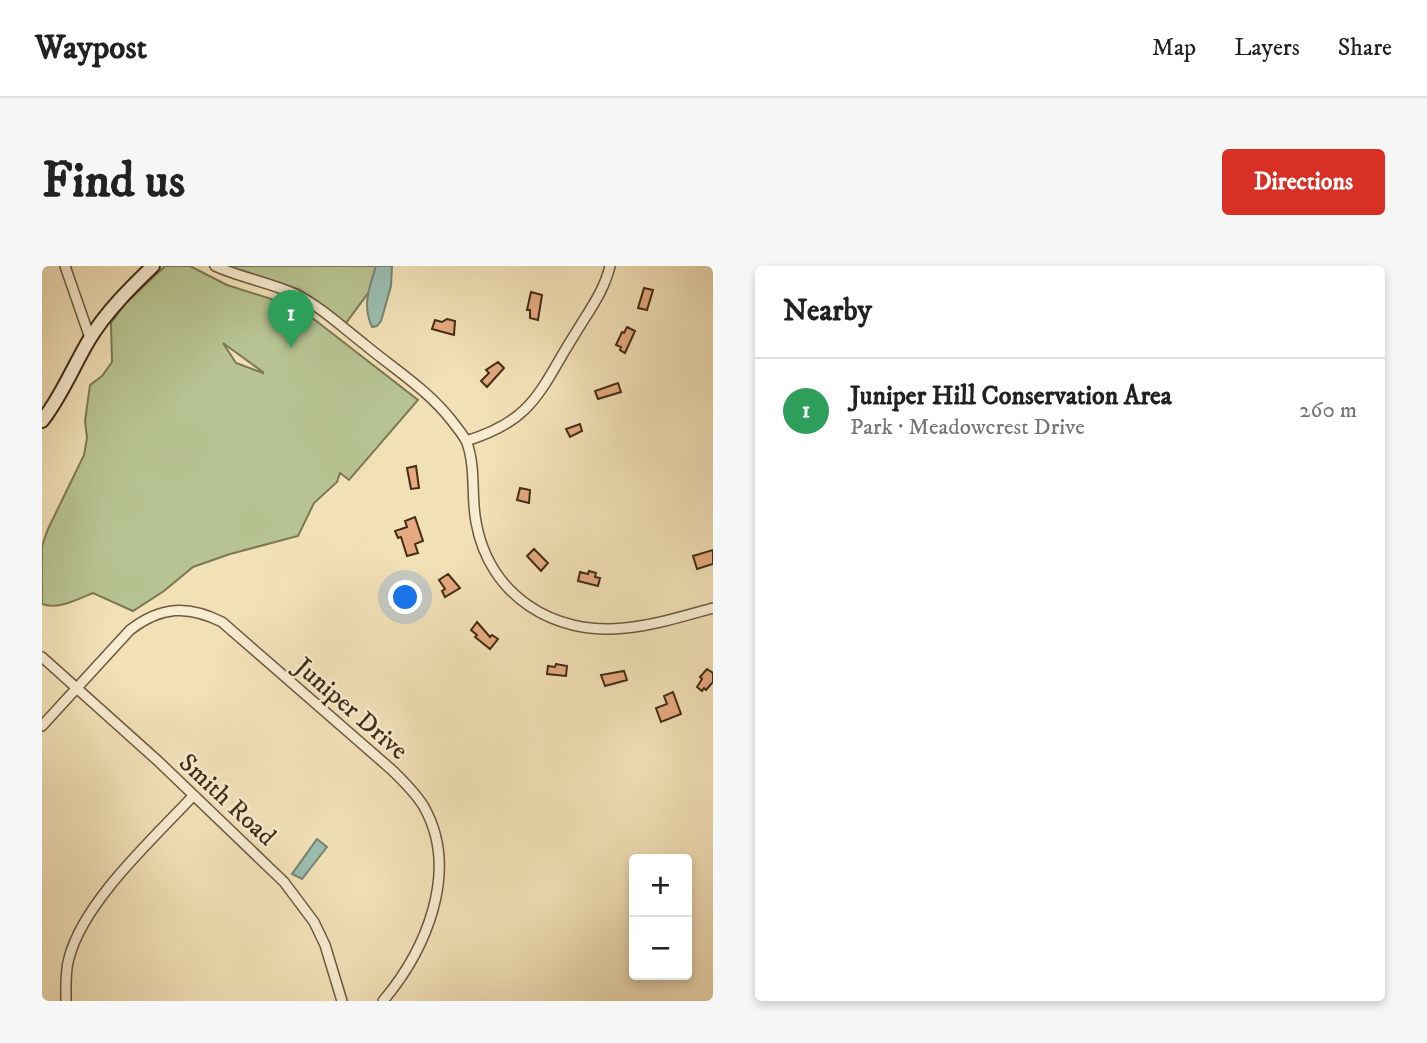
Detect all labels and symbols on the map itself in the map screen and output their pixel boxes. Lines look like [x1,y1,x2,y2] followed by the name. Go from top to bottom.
[268,290,314,348] pin: 1
[388,580,422,614] your location
[286,650,415,767] street label: Juniper Drive
[171,747,283,853] street label: Smith Road

